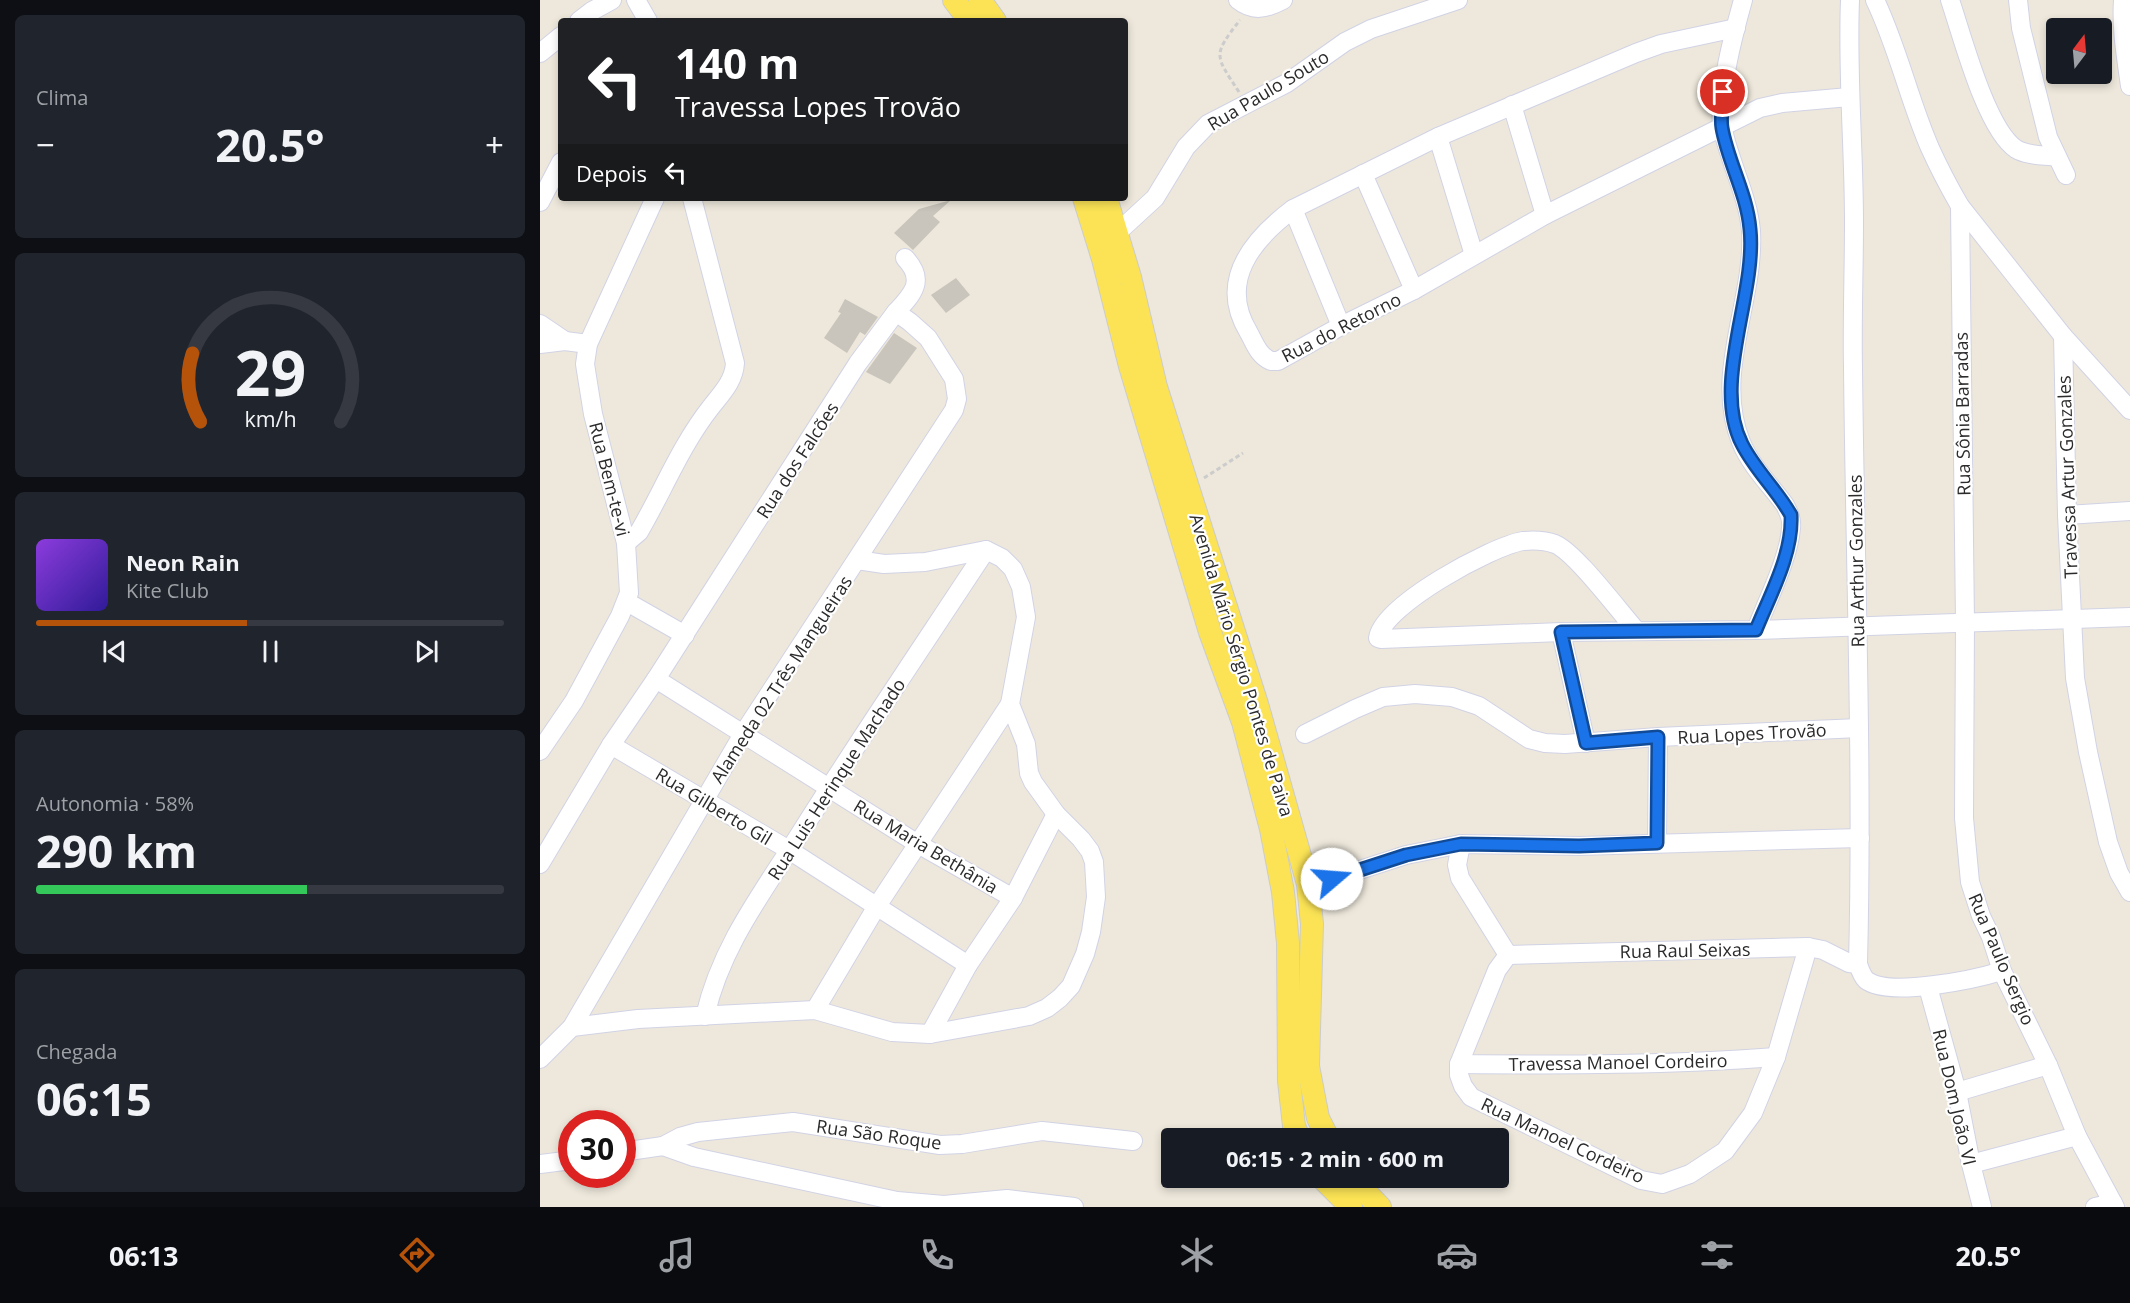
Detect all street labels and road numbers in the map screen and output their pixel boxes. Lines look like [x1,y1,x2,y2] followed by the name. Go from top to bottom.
[1203,44,1333,136] street label: Rua Paulo Souto
[1277,287,1405,367] street label: Rua do Retorno
[1949,332,1975,496] street label: Rua Sônia Barradas
[2051,375,2083,579] street label: Travessa Artur Gonzales
[750,397,844,523] street label: Rua dos Falcões
[584,419,636,539] street label: Rua Bem-te-vi
[1842,474,1870,648] street label: Rua Arthur Gonzales
[1184,511,1300,819] street label: Avenida Mário Sérgio Pontes de Paiva
[705,571,857,787] street label: Alameda 02 Três Mangueiras
[762,674,910,884] street label: Rua Luis Herinque Machado
[1677,717,1827,749] street label: Rua Lopes Trovão
[651,762,777,850] street label: Rua Gilberto Gil
[849,793,1003,899] street label: Rua Maria Bethânia
[1963,889,2041,1029] street label: Rua Paulo Sergio
[1619,937,1751,963] street label: Rua Raul Seixas
[1928,1027,1982,1167] street label: Rua Dom João VI
[1508,1048,1728,1076] street label: Travessa Manoel Cordeiro
[1477,1092,1649,1188] street label: Rua Manoel Cordeiro
[815,1113,943,1155] street label: Rua São Roque

